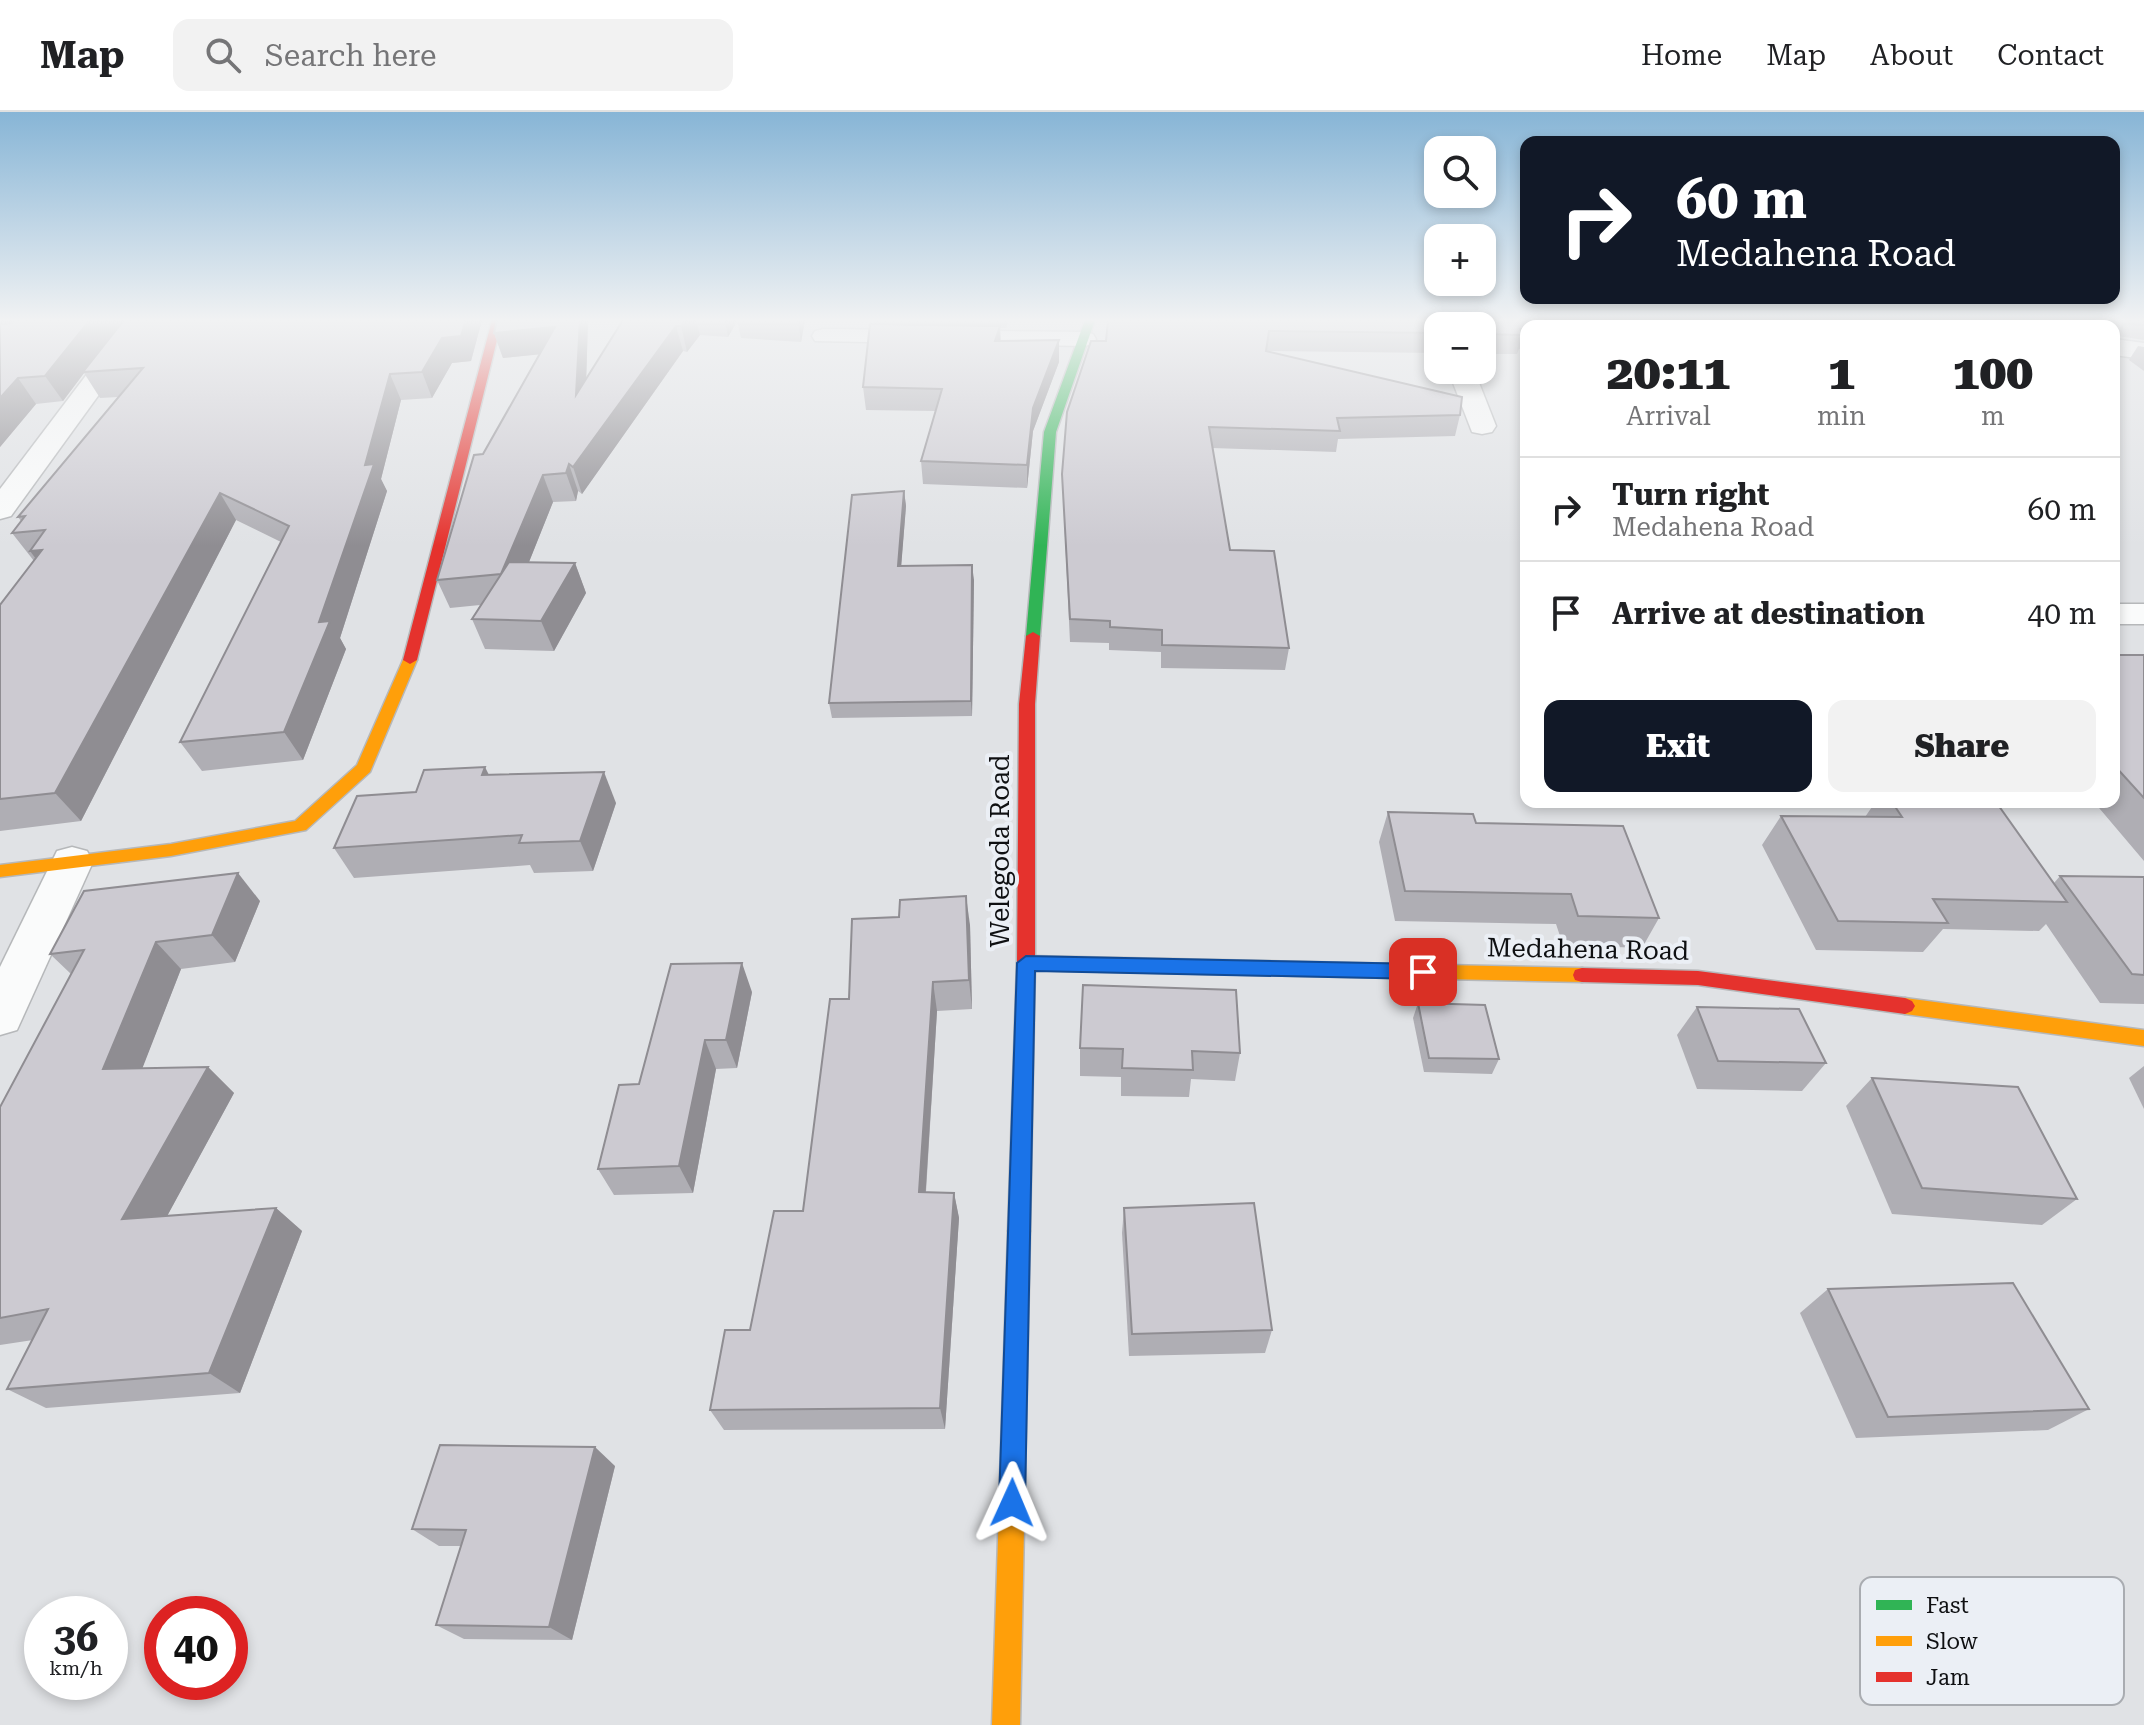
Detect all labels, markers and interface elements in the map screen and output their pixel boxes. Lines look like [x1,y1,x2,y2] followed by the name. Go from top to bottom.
[173,19,733,91] search box
[40,33,125,77] text: Map
[201,33,245,77] icon: search
[265,38,437,73] text: Search here
[1641,39,1722,72] text: Home
[1766,39,1826,72] text: Map
[1870,39,1953,72] text: About
[1997,39,2104,72] text: Contact
[1424,136,1496,384] map controls
[1424,136,1496,208] button: search
[1676,166,1807,232] text: 60 m
[1544,168,1648,272] icon: right
[1424,224,1496,296] button: +
[1676,233,1956,275] text: Medahena Road
[1424,312,1496,384] button: −
[1607,345,1730,401] text: 20:11
[1828,345,1855,401] text: 1
[1953,345,2033,401] text: 100
[1626,401,1711,431] text: Arrival
[1817,401,1866,431] text: min
[1981,401,2005,431] text: m
[1612,477,1769,512] text: Turn right
[1544,487,1588,531] icon: right
[2027,492,2096,527] text: 60 m
[1612,512,1814,542] text: Medahena Road
[1544,591,1588,635] icon: arrive
[1612,596,1925,631] text: Arrive at destination
[2027,596,2096,631] text: 40 m
[1544,700,1812,792] button: Exit
[1828,700,2096,792] button: Share
[985,754,1015,947] street label: Welegoda Road
[1487,932,1690,966] street label: Medahena Road
[1389,938,1457,1006] pin
[1401,950,1445,994] icon: arrive
[970,1461,1054,1545] position arrow
[1860,1577,2124,1705] legend
[1926,1593,1969,1618] text: Fast
[144,1596,248,1700] speed limit sign: 40
[54,1614,98,1661] text: 36
[1926,1629,1979,1654] text: Slow
[49,1656,103,1680] text: km/h
[1926,1665,1970,1690] text: Jam

